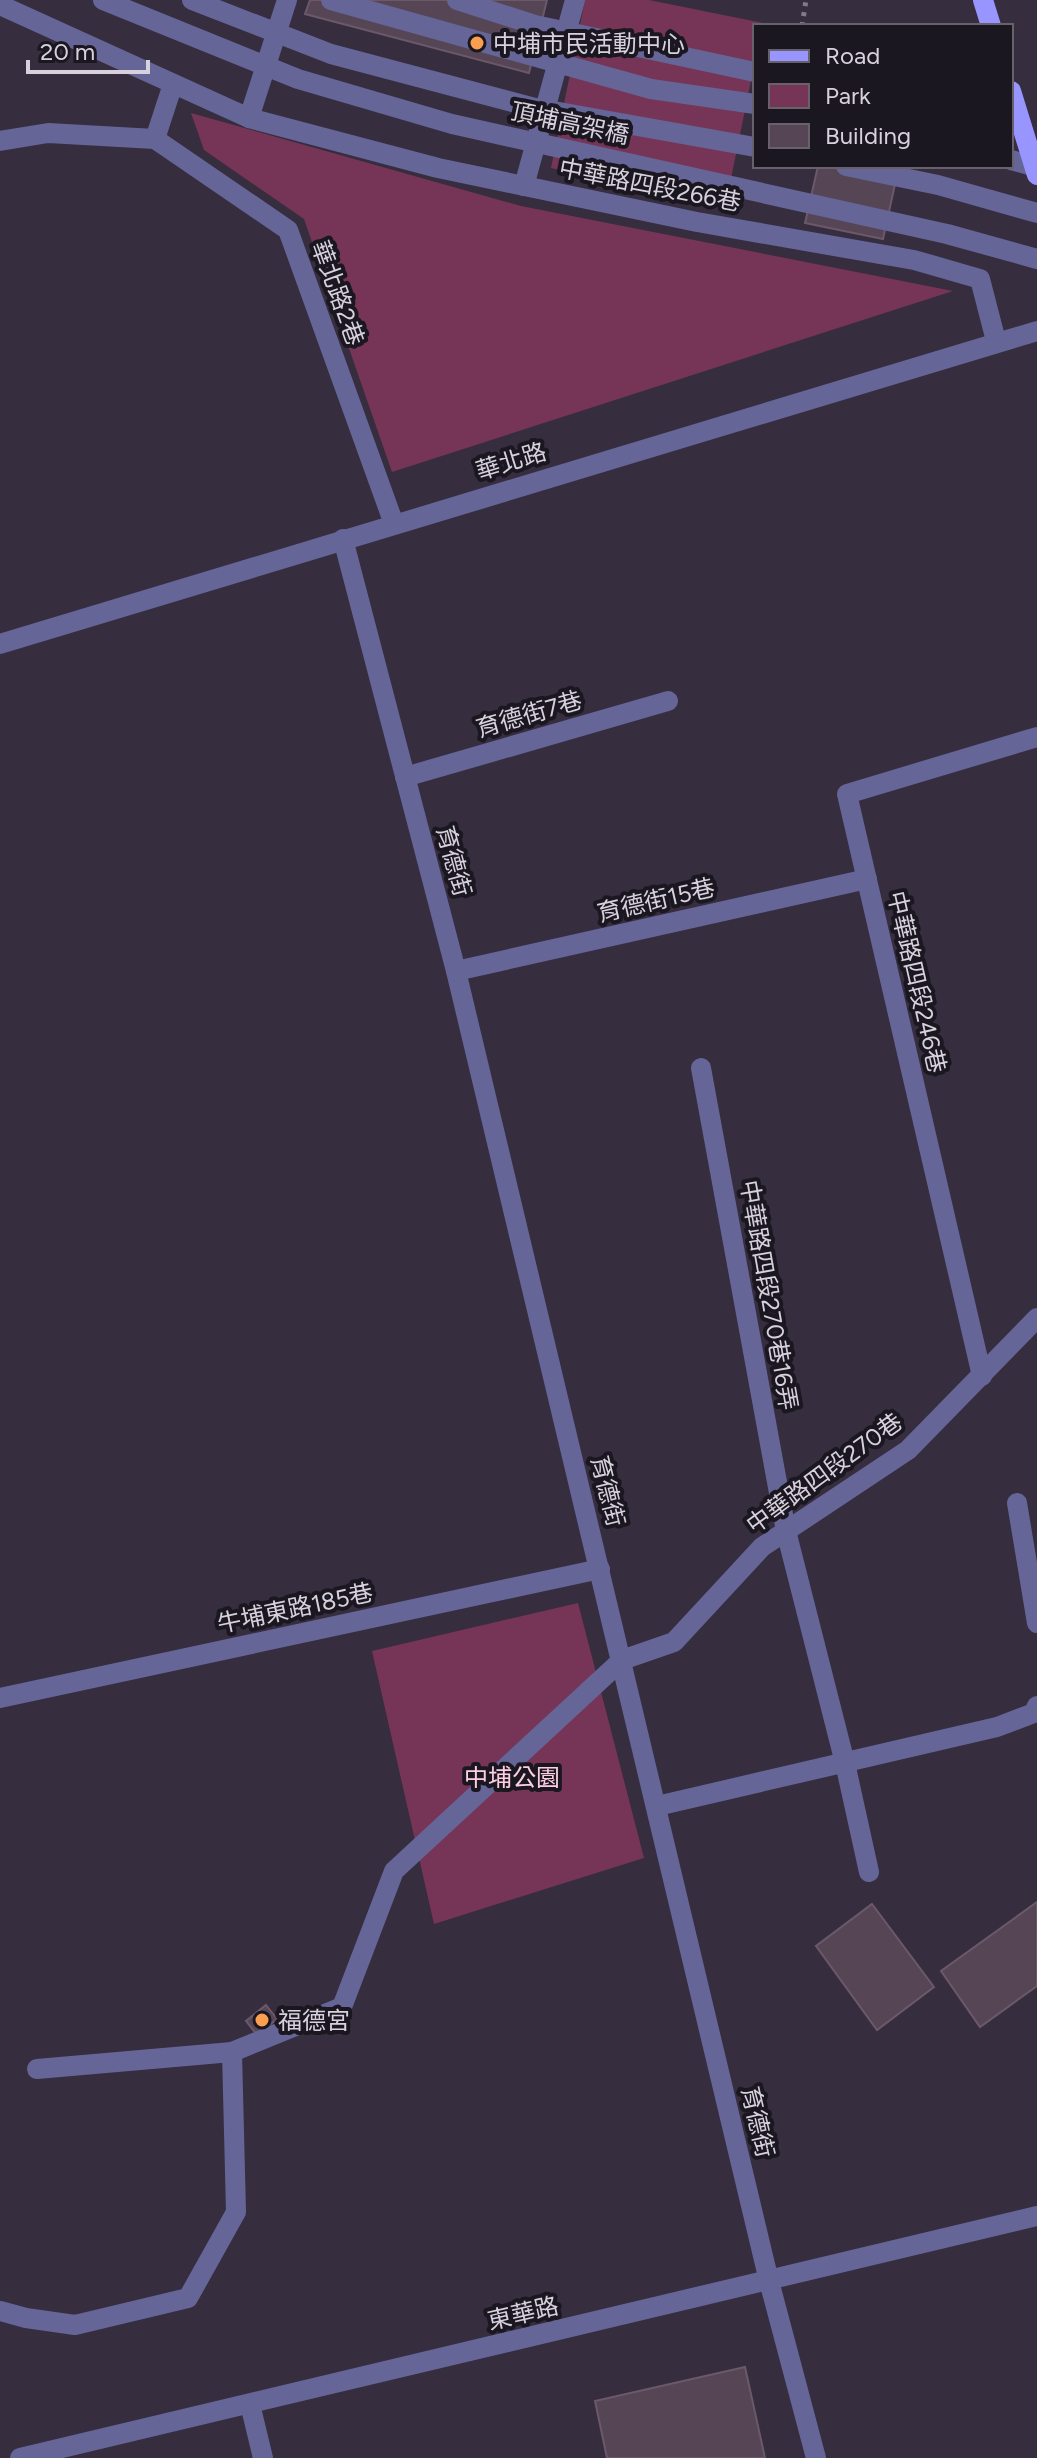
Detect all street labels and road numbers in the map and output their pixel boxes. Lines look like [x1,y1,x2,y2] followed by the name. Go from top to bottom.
[508,96,632,150] street label: 頂埔高架橋
[557,153,743,217] street label: 中華路四段266巷
[306,237,370,349] street label: 華北路2巷
[472,437,550,485] street label: 華北路
[473,685,585,743] street label: 育德街7巷
[431,822,477,900] street label: 育德街
[594,872,718,928] street label: 育德街15巷
[882,888,952,1076] street label: 中華路四段246巷
[734,1178,804,1412] street label: 中華路四段270巷16弄
[740,1407,908,1539] street label: 中華路四段270巷
[585,1453,631,1529] street label: 育德街
[214,1577,376,1639] street label: 牛埔東路185巷
[736,2084,780,2160] street label: 育德街
[485,2291,561,2335] street label: 東華路

